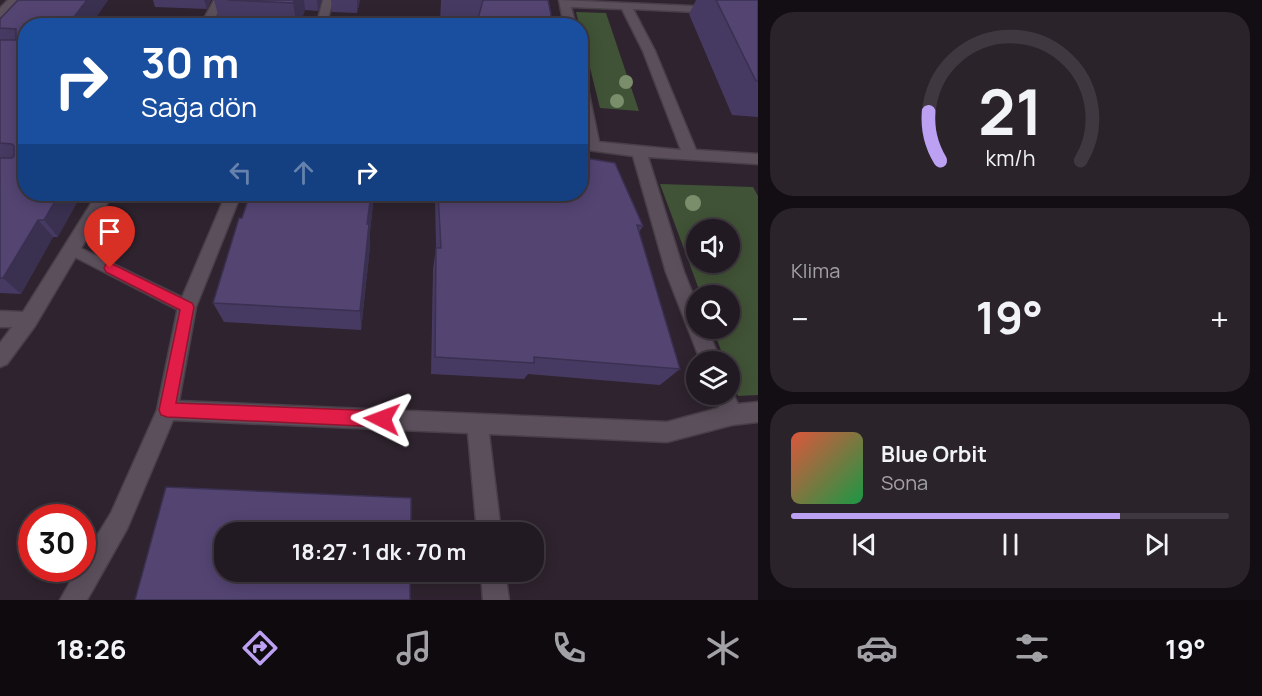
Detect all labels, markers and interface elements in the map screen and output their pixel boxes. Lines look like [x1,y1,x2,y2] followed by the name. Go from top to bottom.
[141,33,239,91] text: 30 m
[42,42,120,120] icon: right
[978,68,1042,154] text: 21
[141,88,257,125] text: Sağa dön
[985,143,1035,172] text: km/h
[224,156,257,189] icon: left
[287,156,320,189] icon: ahead
[350,156,383,189] icon: right
[84,206,135,268] pin
[93,215,126,248] icon: arrive
[686,219,740,405] map controls
[686,219,740,273] button: sound
[791,257,840,284] text: Klima
[686,285,740,339] button: search
[975,286,1043,348] text: 19°
[791,296,809,341] text: −
[1210,296,1229,341] text: +
[686,351,740,405] button: layers
[350,387,414,451] position arrow
[881,439,987,469] text: Blue Orbit
[881,469,928,496] text: Sona
[18,504,96,582] speed limit sign: 30
[848,528,881,561] icon: previous
[994,528,1027,561] icon: pause
[1140,528,1173,561] icon: next
[292,537,466,567] text: 18:27 · 1 dk · 70 m
[239,627,281,669] icon: directions
[393,627,435,669] icon: music
[548,627,590,669] icon: phone
[702,627,744,669] icon: climate
[856,627,898,669] icon: car
[1011,627,1053,669] icon: filters
[56,630,127,667] text: 18:26
[1165,630,1206,667] text: 19°

